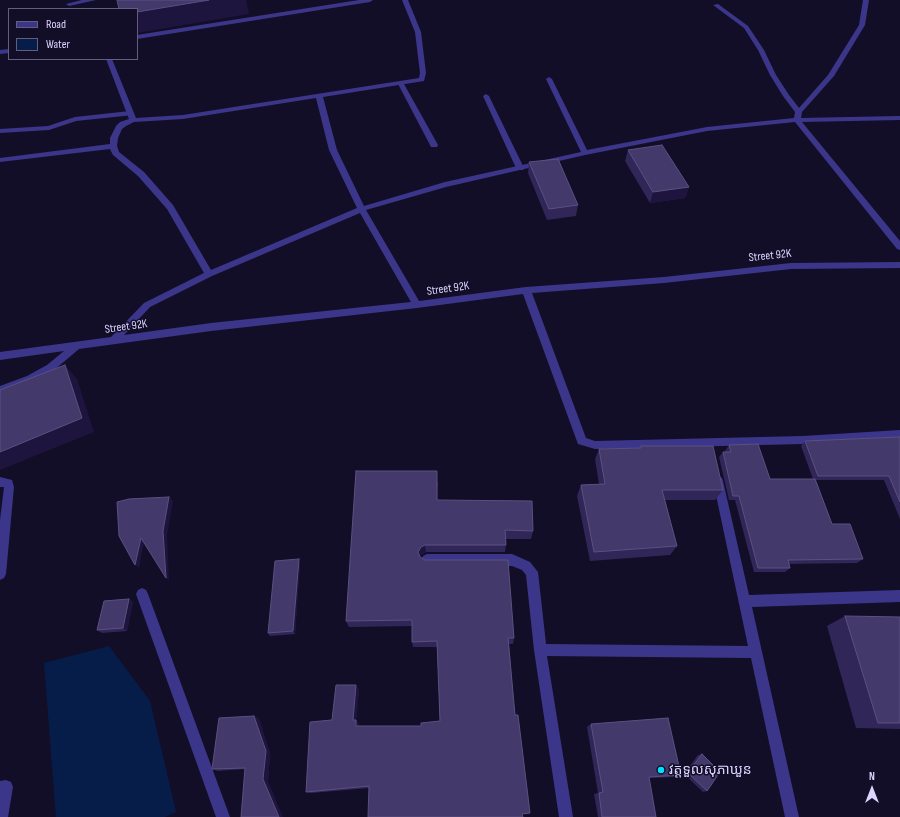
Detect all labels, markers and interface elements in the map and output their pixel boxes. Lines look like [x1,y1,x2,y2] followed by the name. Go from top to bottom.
[8,8,138,60] legend
[46,17,66,32] text: Road
[46,37,70,52] text: Water
[748,247,792,265] street label: Street 92K
[426,279,470,299] street label: Street 92K
[104,317,148,337] street label: Street 92K
[669,762,752,778] place label: វត្តទួលសុភាឃួន
[656,765,666,775] marker: វត្តទួលសុភាឃួន
[852,769,892,809] north arrow
[869,770,875,783] text: N

